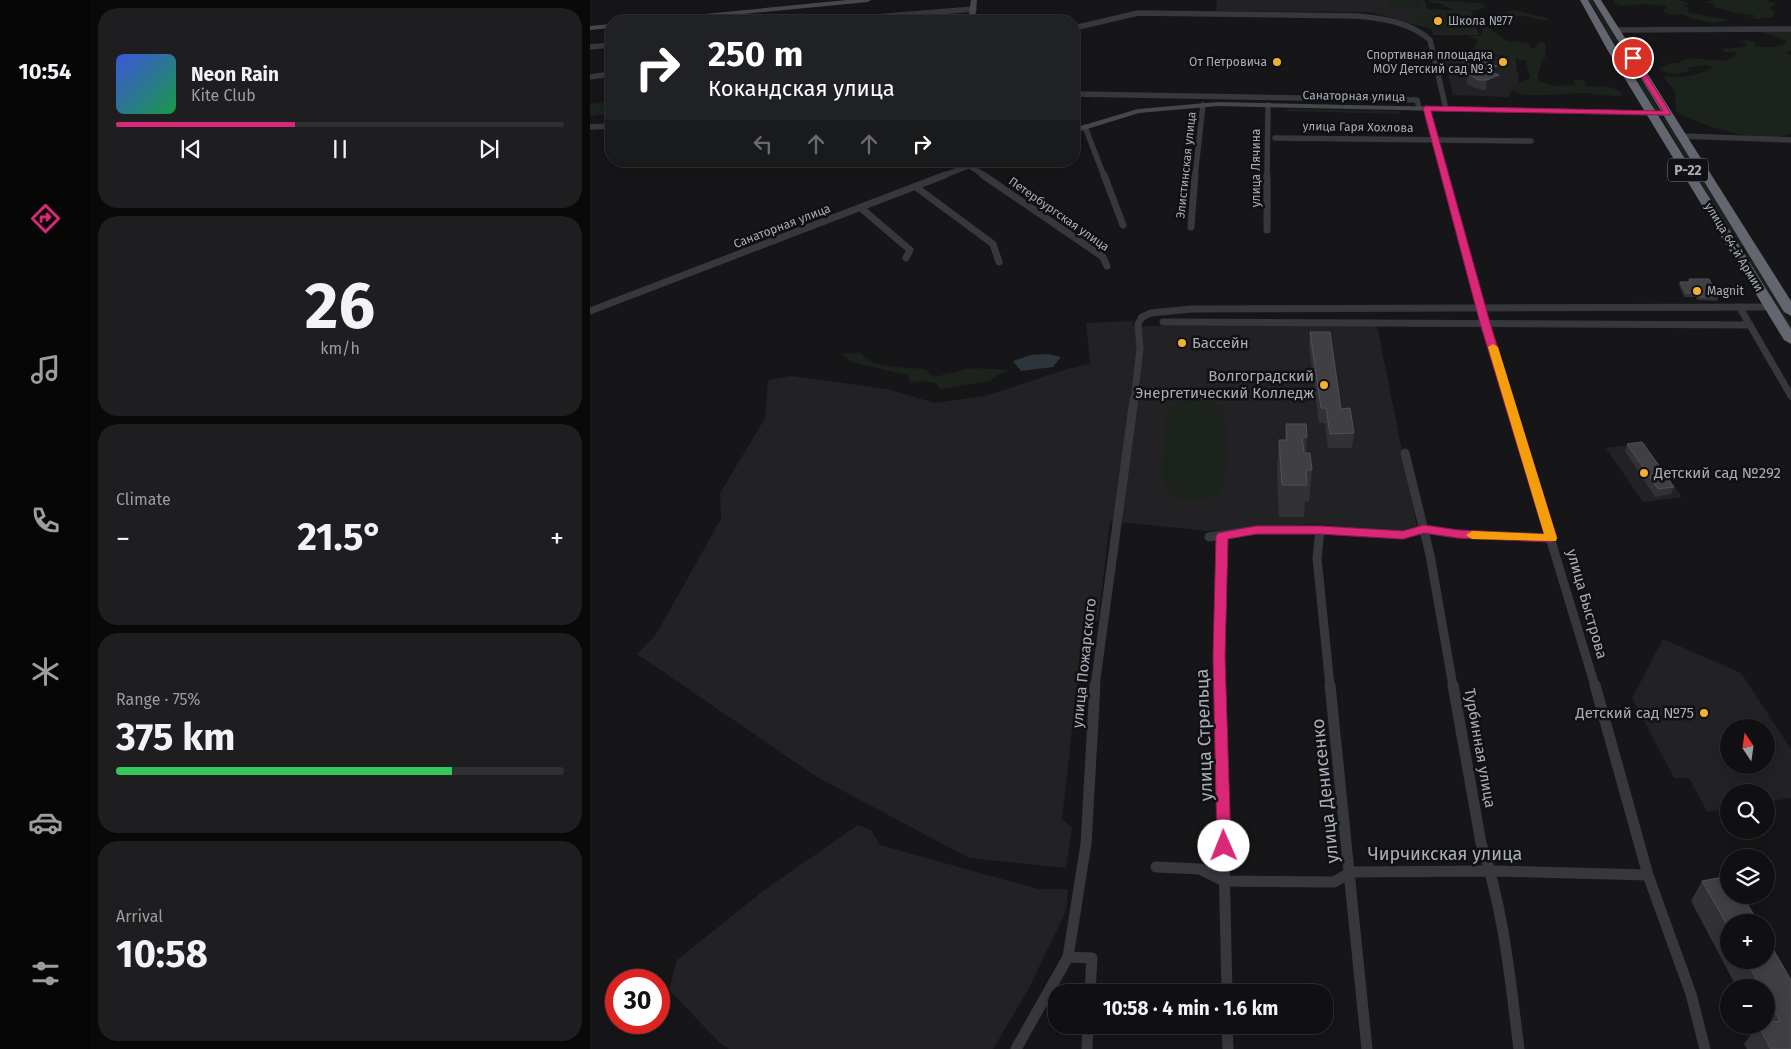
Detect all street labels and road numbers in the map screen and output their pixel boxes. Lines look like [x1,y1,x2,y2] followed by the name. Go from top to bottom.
[1303,88,1405,104] street label: Санаторная улица
[1173,111,1199,219] street label: Элистинская улица
[1302,119,1414,135] street label: улица Гаря Хохлова
[1249,129,1263,207] street label: улица Лячина
[1668,158,1708,182] road number: Р-22
[1006,174,1112,254] street label: Петербургская улица
[1702,200,1766,294] street label: улица 64-й Армии
[732,201,832,251] street label: Санаторная улица
[1563,547,1611,661] street label: улица Быстрова
[1068,597,1100,729] street label: улица Пожарского
[1191,668,1217,802] street label: улица Стрельца
[1461,687,1499,809] street label: Турбинная улица
[1306,717,1344,865] street label: улица Денисенко
[1368,843,1522,865] street label: Чирчикская улица

